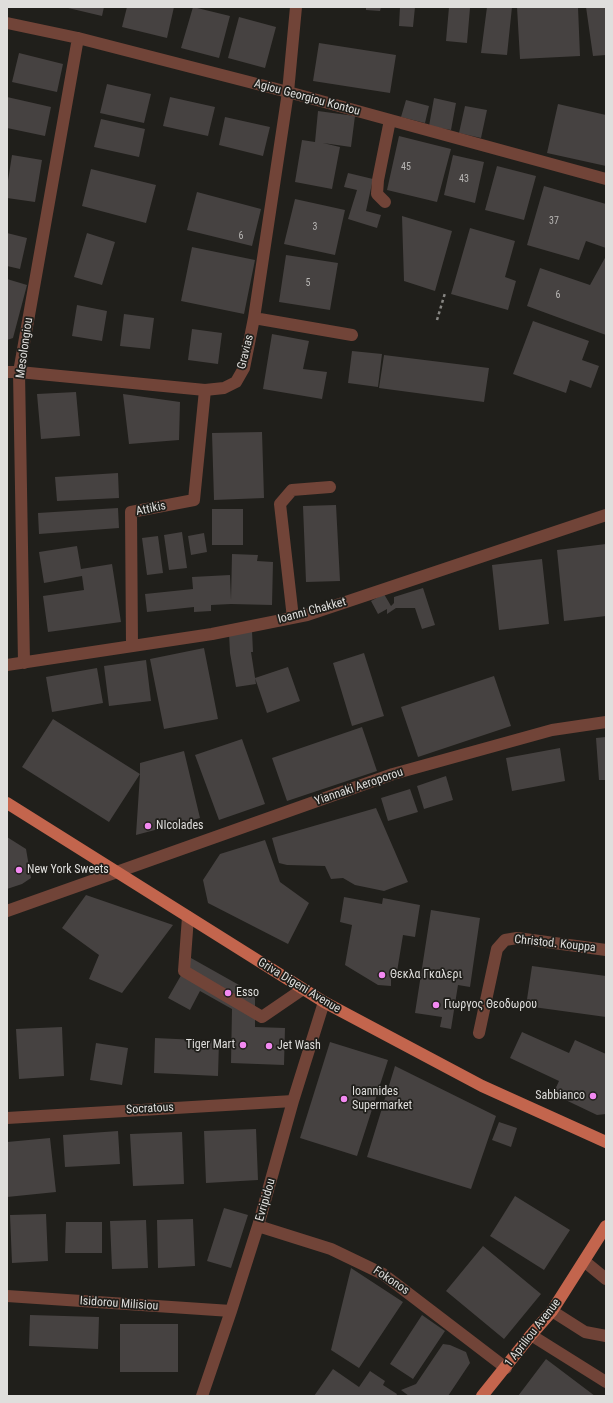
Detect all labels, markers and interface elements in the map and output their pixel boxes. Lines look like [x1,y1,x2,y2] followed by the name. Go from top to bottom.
[252,77,362,119] street label: Agiou Georgiou Kontou
[401,161,411,173] house number: 45
[459,173,469,185] house number: 43
[549,215,559,227] house number: 37
[313,221,317,233] house number: 3
[239,230,243,242] house number: 6
[306,277,310,289] house number: 5
[556,289,560,301] house number: 6
[14,317,36,379] street label: Mesolongiou
[235,333,257,371] street label: Gravias
[135,499,167,519] street label: Attikis
[276,595,348,627] street label: Ioanni Chakket
[313,765,405,809] street label: Yiannaki Aeroporou
[156,819,204,833] place label: NIcolades
[143,821,153,831] marker: NIcolades
[27,863,109,877] place label: New York Sweets
[14,865,24,875] marker: New York Sweets
[514,933,596,955] street label: Christod. Kouppa
[255,956,343,1016] street label: Griva Digeni Avenue
[390,968,462,982] place label: Θεκλα Γκαλερι
[377,970,387,980] marker: Θεκλα Γκαλερι
[236,986,259,1000] place label: Esso
[223,988,233,998] marker: Esso
[444,998,537,1012] place label: Γιωργος Θεοδωρου
[431,1000,441,1010] marker: Γιωργος Θεοδωρου
[186,1038,235,1052] place label: Tiger Mart
[277,1039,321,1053] place label: Jet Wash
[238,1040,248,1050] marker: Tiger Mart
[264,1041,274,1051] marker: Jet Wash
[352,1085,412,1113] place label: Ioannides Supermarket
[535,1089,585,1103] place label: Sabbianco
[588,1091,598,1101] marker: Sabbianco
[339,1094,349,1104] marker: Ioannides Supermarket
[126,1101,174,1117] street label: Socratous
[253,1177,279,1223] street label: Evripidou
[370,1264,412,1298] street label: Fokonos
[79,1294,159,1314] street label: Isidorou Milisiou
[502,1296,564,1370] street label: 1 Apriliou Avenue

